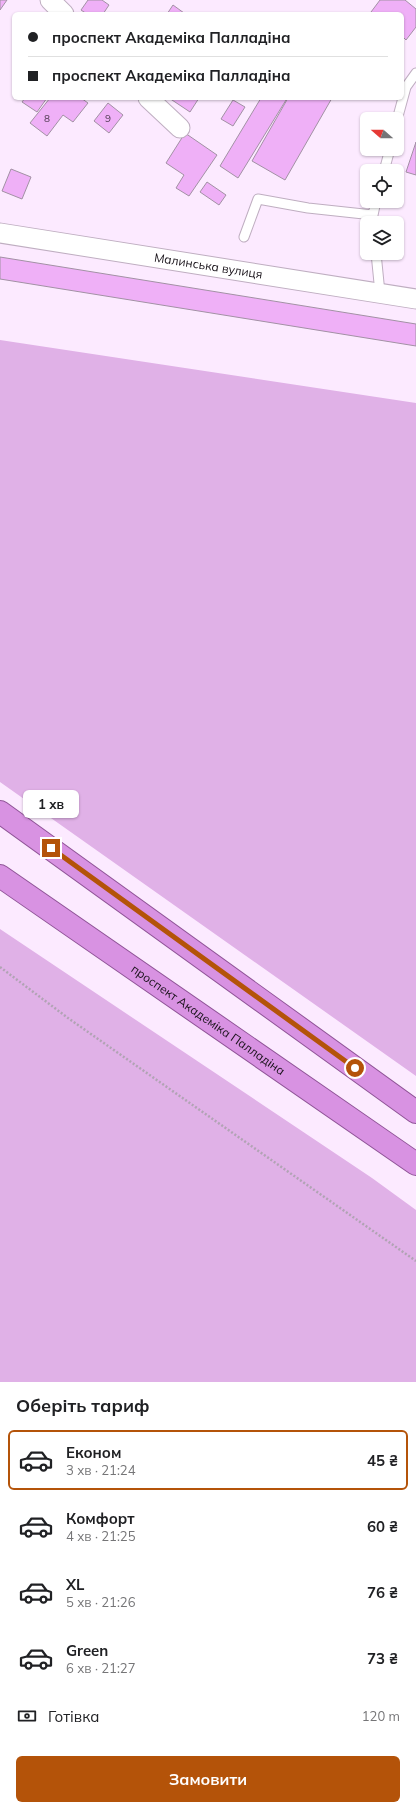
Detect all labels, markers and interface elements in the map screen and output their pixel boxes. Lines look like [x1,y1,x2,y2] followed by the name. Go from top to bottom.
[52,28,290,47] text: проспект Академіка Палладіна
[52,66,290,85] text: проспект Академіка Палладіна
[44,112,50,125] house number: 8
[105,112,111,125] house number: 9
[360,112,404,156] north arrow
[360,112,404,260] map controls
[360,164,404,208] button: locate
[360,216,404,260] button: layers
[153,250,264,282] street label: Малинська вулиця
[23,790,79,818] callout: 1 хв
[38,796,64,812] text: 1 хв
[42,839,60,857] route end
[129,961,288,1078] street label: проспект Академіка Палладіна
[346,1059,364,1077] route start
[16,1394,149,1417] text: Оберіть тариф
[18,1442,54,1478] icon: car
[66,1443,121,1462] text: Економ
[367,1451,398,1470] text: 45 ₴
[66,1462,135,1478] text: 3 хв · 21:24
[18,1508,54,1544] icon: car
[66,1509,135,1528] text: Комфорт
[367,1517,398,1536] text: 60 ₴
[66,1528,135,1544] text: 4 хв · 21:25
[18,1574,54,1610] icon: car
[66,1575,84,1594] text: XL
[367,1583,398,1602] text: 76 ₴
[66,1594,135,1610] text: 5 хв · 21:26
[18,1640,54,1676] icon: car
[66,1641,108,1660] text: Green
[367,1649,398,1668] text: 73 ₴
[66,1660,135,1676] text: 6 хв · 21:27
[16,1705,38,1727] icon: cash
[48,1707,99,1726] text: Готівка
[362,1708,400,1724] text: 120 m
[16,1756,400,1802] button: Замовити

